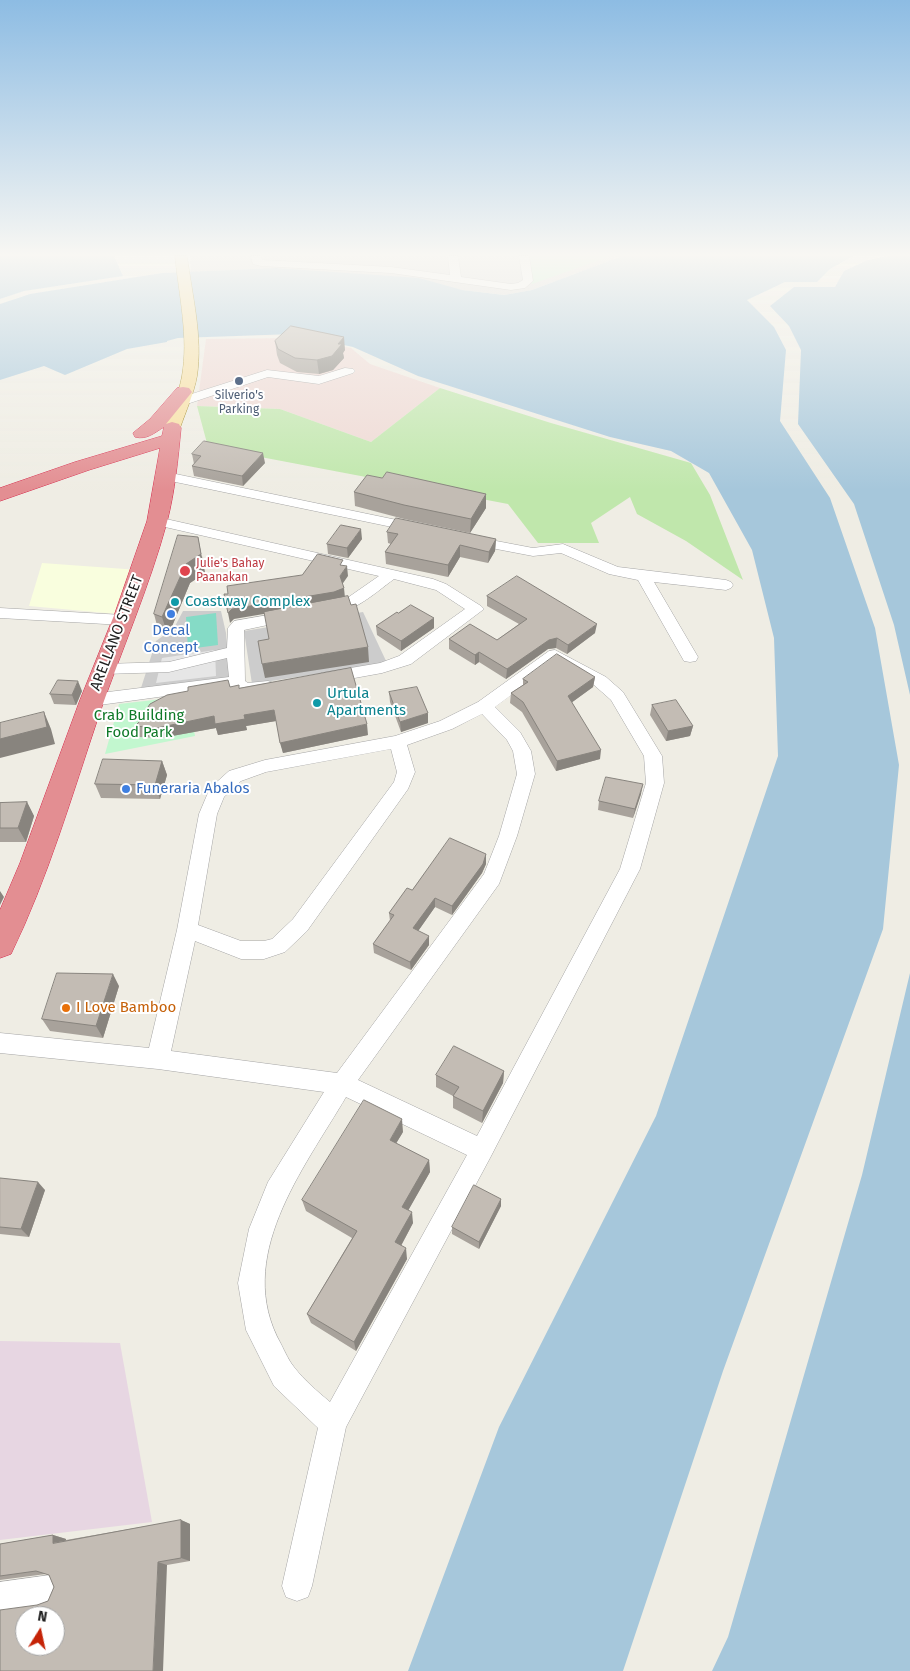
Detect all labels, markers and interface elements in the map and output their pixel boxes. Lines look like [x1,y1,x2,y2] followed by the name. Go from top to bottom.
[233,375,245,387] marker: Silverio's Parking
[215,389,263,417] place label: Silverio's Parking
[196,557,264,585] place label: Julie's Bahay Paanakan
[178,564,192,578] marker: Julie's Bahay Paanakan
[87,573,147,693] street label: ARELLANO STREET
[185,593,310,611] place label: Coastway Complex
[169,596,181,608] marker: Coastway Complex
[165,608,177,620] marker: Decal Concept
[143,622,199,657] place label: Decal Concept
[327,685,406,720] place label: Urtula Apartments
[311,697,323,709] marker: Urtula Apartments
[94,707,184,742] park label: Crab Building Food Park
[136,780,250,798] place label: Funeraria Abalos
[120,783,132,795] marker: Funeraria Abalos
[76,999,176,1017] place label: I Love Bamboo
[60,1002,72,1014] marker: I Love Bamboo
[15,1606,65,1656] north arrow
[36,1608,49,1626] text: N

